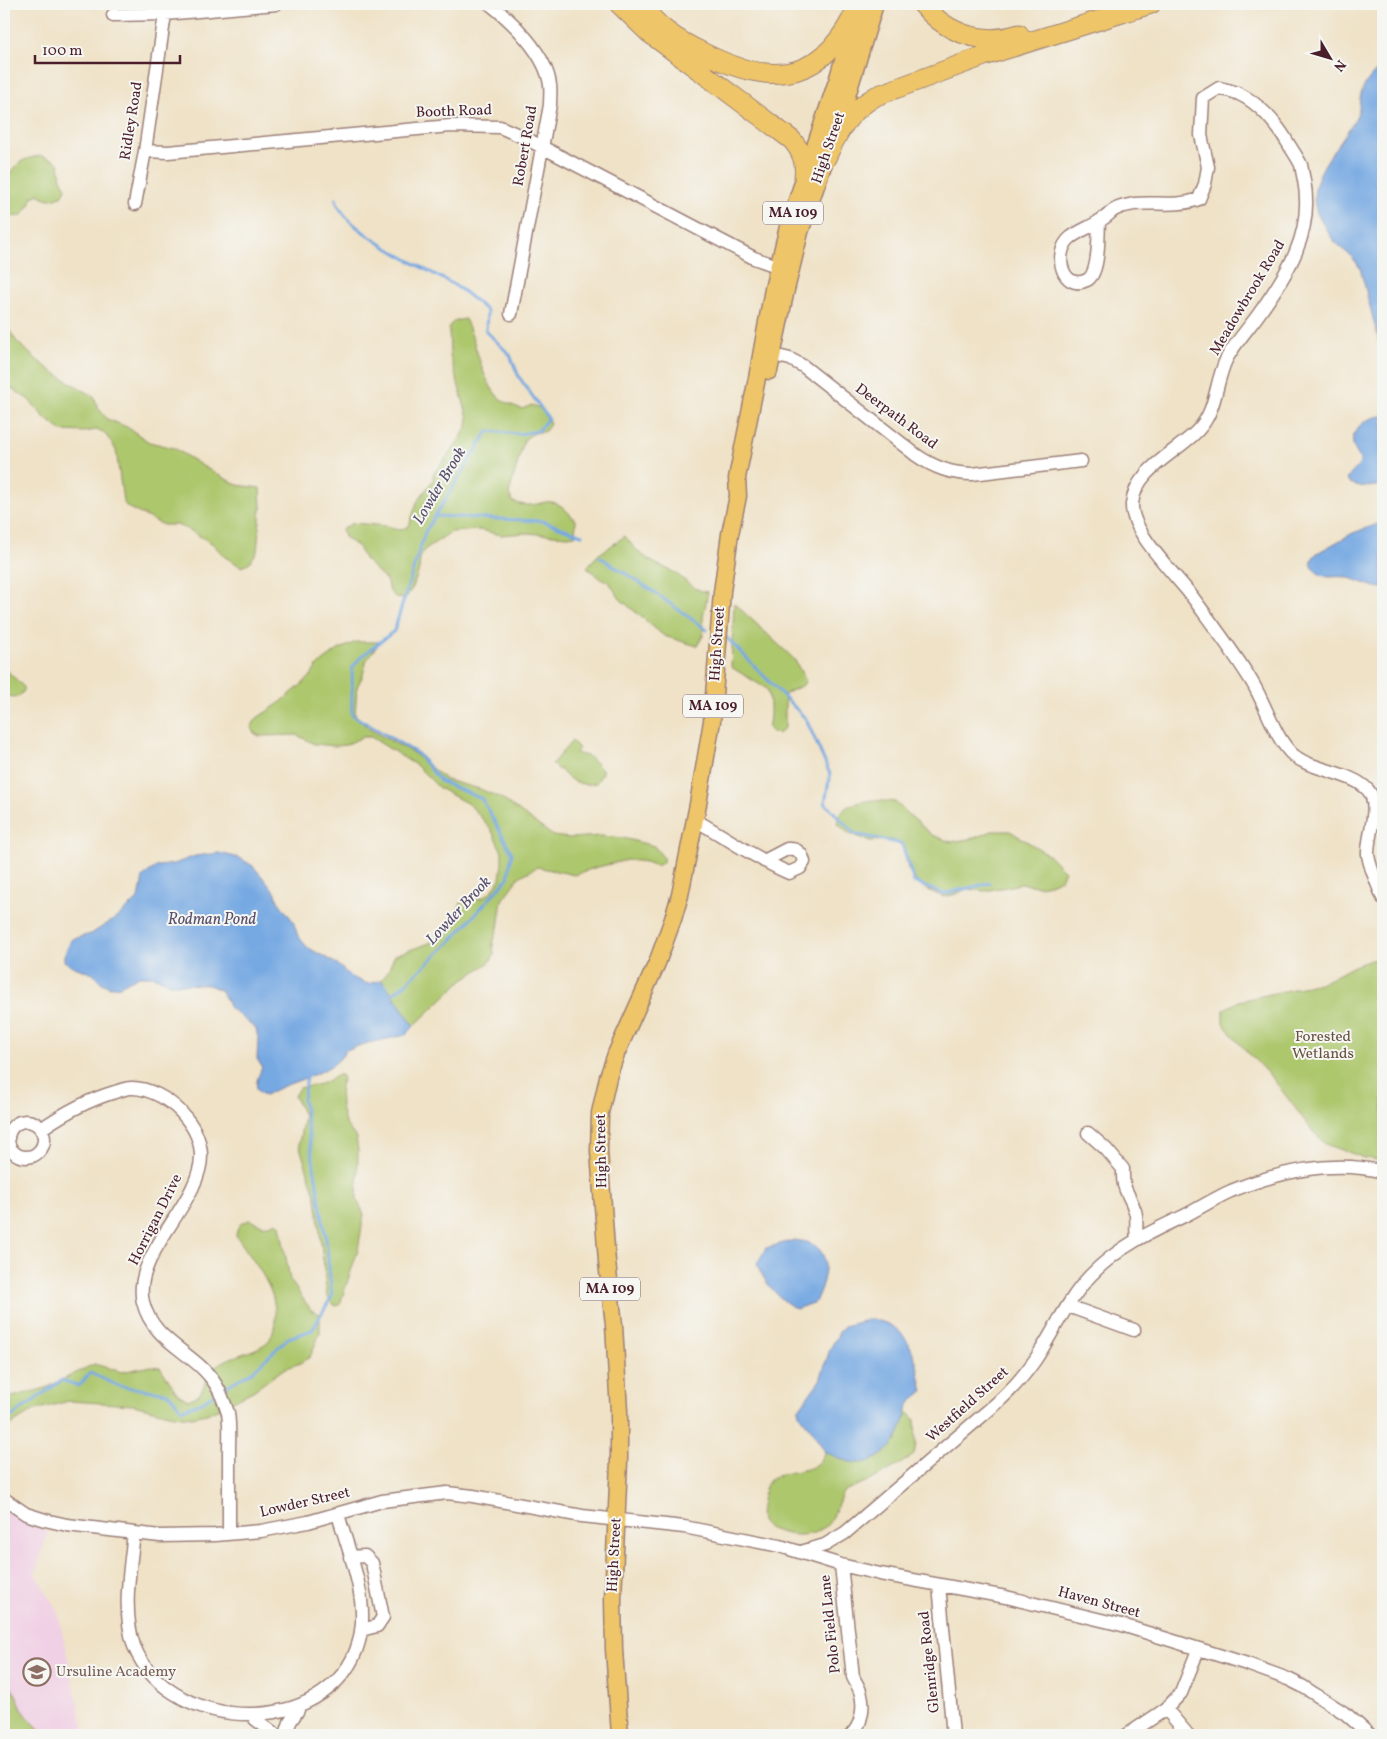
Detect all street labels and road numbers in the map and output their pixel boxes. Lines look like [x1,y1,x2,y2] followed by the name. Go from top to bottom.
[115,80,149,162] street label: Ridley Road
[415,100,493,124] street label: Booth Road
[509,104,543,188] street label: Robert Road
[807,109,851,187] street label: High Street
[763,202,823,224] road number: MA 109
[1205,236,1291,360] street label: Meadowbrook Road
[850,379,942,455] street label: Deerpath Road
[705,606,731,682] street label: High Street
[683,694,743,718] road number: MA 109
[591,1113,613,1189] street label: High Street
[124,1171,188,1269] street label: Horrigan Drive
[580,1278,640,1300] road number: MA 109
[922,1362,1014,1448] street label: Westfield Street
[258,1482,352,1524] street label: Lowder Street
[603,1517,627,1593] street label: High Street
[815,1574,847,1674] street label: Polo Field Lane
[1055,1582,1143,1624] street label: Haven Street
[914,1610,946,1714] street label: Glenridge Road

